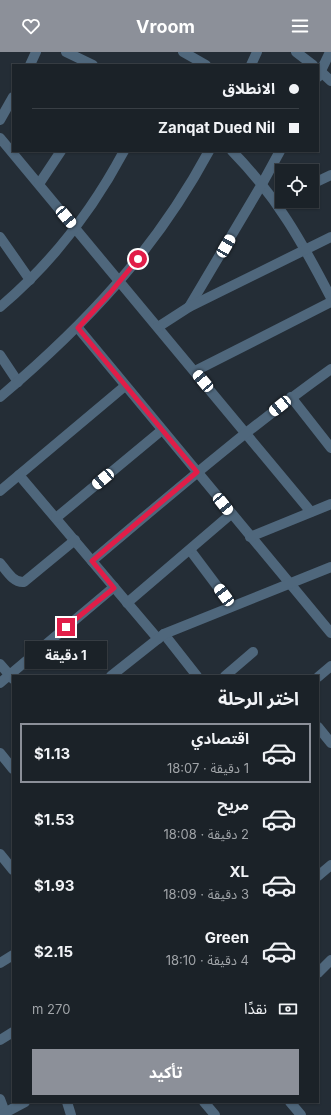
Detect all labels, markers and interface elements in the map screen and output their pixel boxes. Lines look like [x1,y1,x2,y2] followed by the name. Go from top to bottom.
[20,15,42,37] icon: heart
[289,15,311,37] icon: menu
[136,16,195,37] text: Vroom
[223,79,275,98] text: الانطلاق
[158,118,275,137] text: Zanqat Dued Nil
[275,164,319,208] map controls
[275,164,319,208] button: locate
[54,204,78,230] car
[215,233,237,259] car
[129,250,147,268] route start
[191,368,215,394] car
[267,394,293,418] car
[90,467,116,491] car
[211,491,235,517] car
[212,582,236,608] car
[57,618,75,636] route end
[25,641,107,669] callout: 1 دقيقة
[45,647,87,663] text: 1 دقيقة
[218,688,299,709] text: اختر الرحلة
[191,729,249,748] text: اقتصادي
[261,735,297,771] icon: car
[34,744,70,763] text: $1.13
[167,760,249,776] text: 1 دقيقة · 18:07
[217,795,249,814] text: مريح
[261,801,297,837] icon: car
[34,810,74,829] text: $1.53
[163,826,249,842] text: 2 دقيقة · 18:08
[229,862,249,881] text: XL
[261,867,297,903] icon: car
[34,876,75,895] text: $1.93
[163,886,249,902] text: 3 دقيقة · 18:09
[205,928,249,947] text: Green
[261,933,297,969] icon: car
[34,942,73,961] text: $2.15
[166,952,249,968] text: 4 دقيقة · 18:10
[277,998,299,1020] icon: cash
[244,999,267,1018] text: نقدًا
[32,1001,70,1017] text: 270 m
[32,1049,299,1095] button: تأكيد

